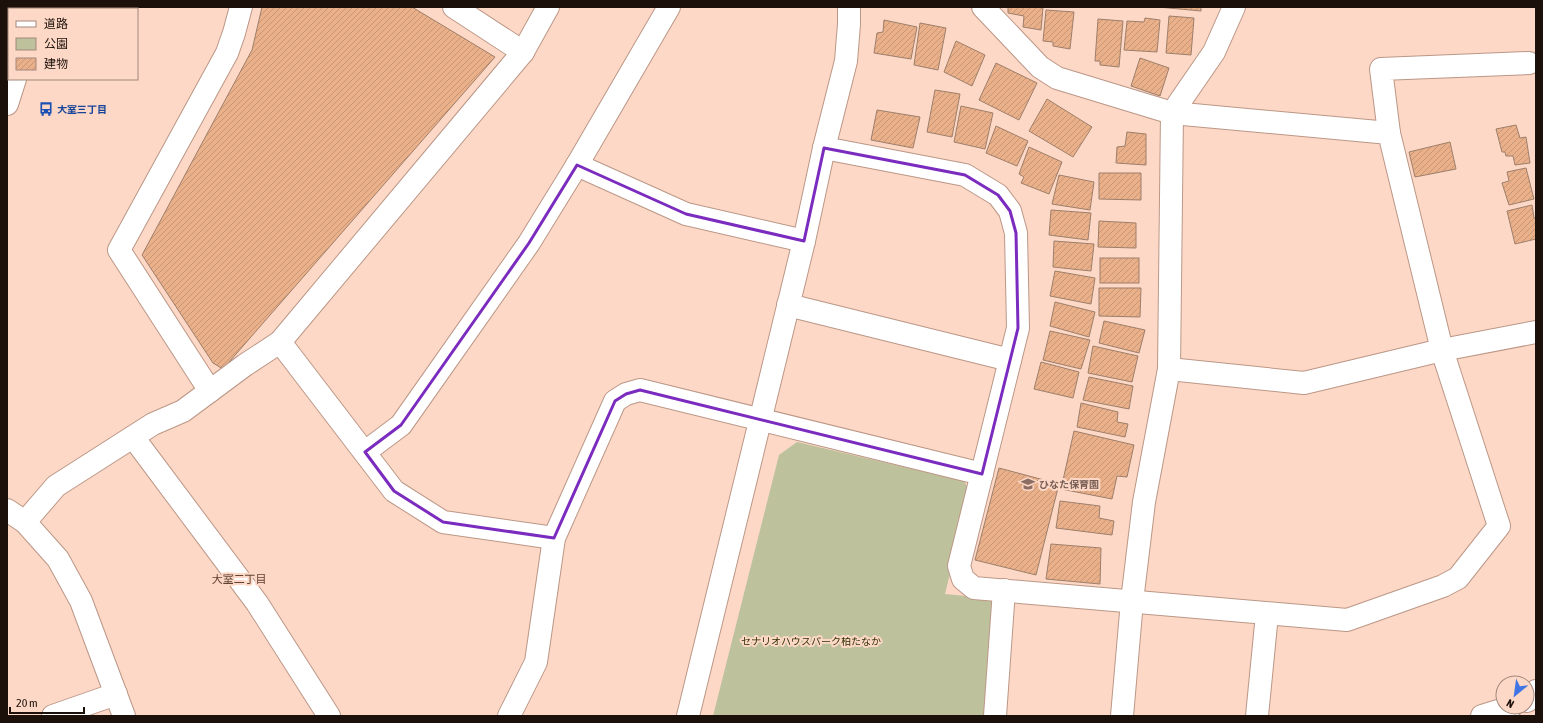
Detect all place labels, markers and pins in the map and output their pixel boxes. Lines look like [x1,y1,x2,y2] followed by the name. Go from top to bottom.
[38,101,54,117] bus stop icon: 大室三丁目
[57,104,107,115] place label: 大室三丁目
[1020,476,1036,492] school or university icon: ひなた保育園
[1039,479,1099,490] place label: ひなた保育園

